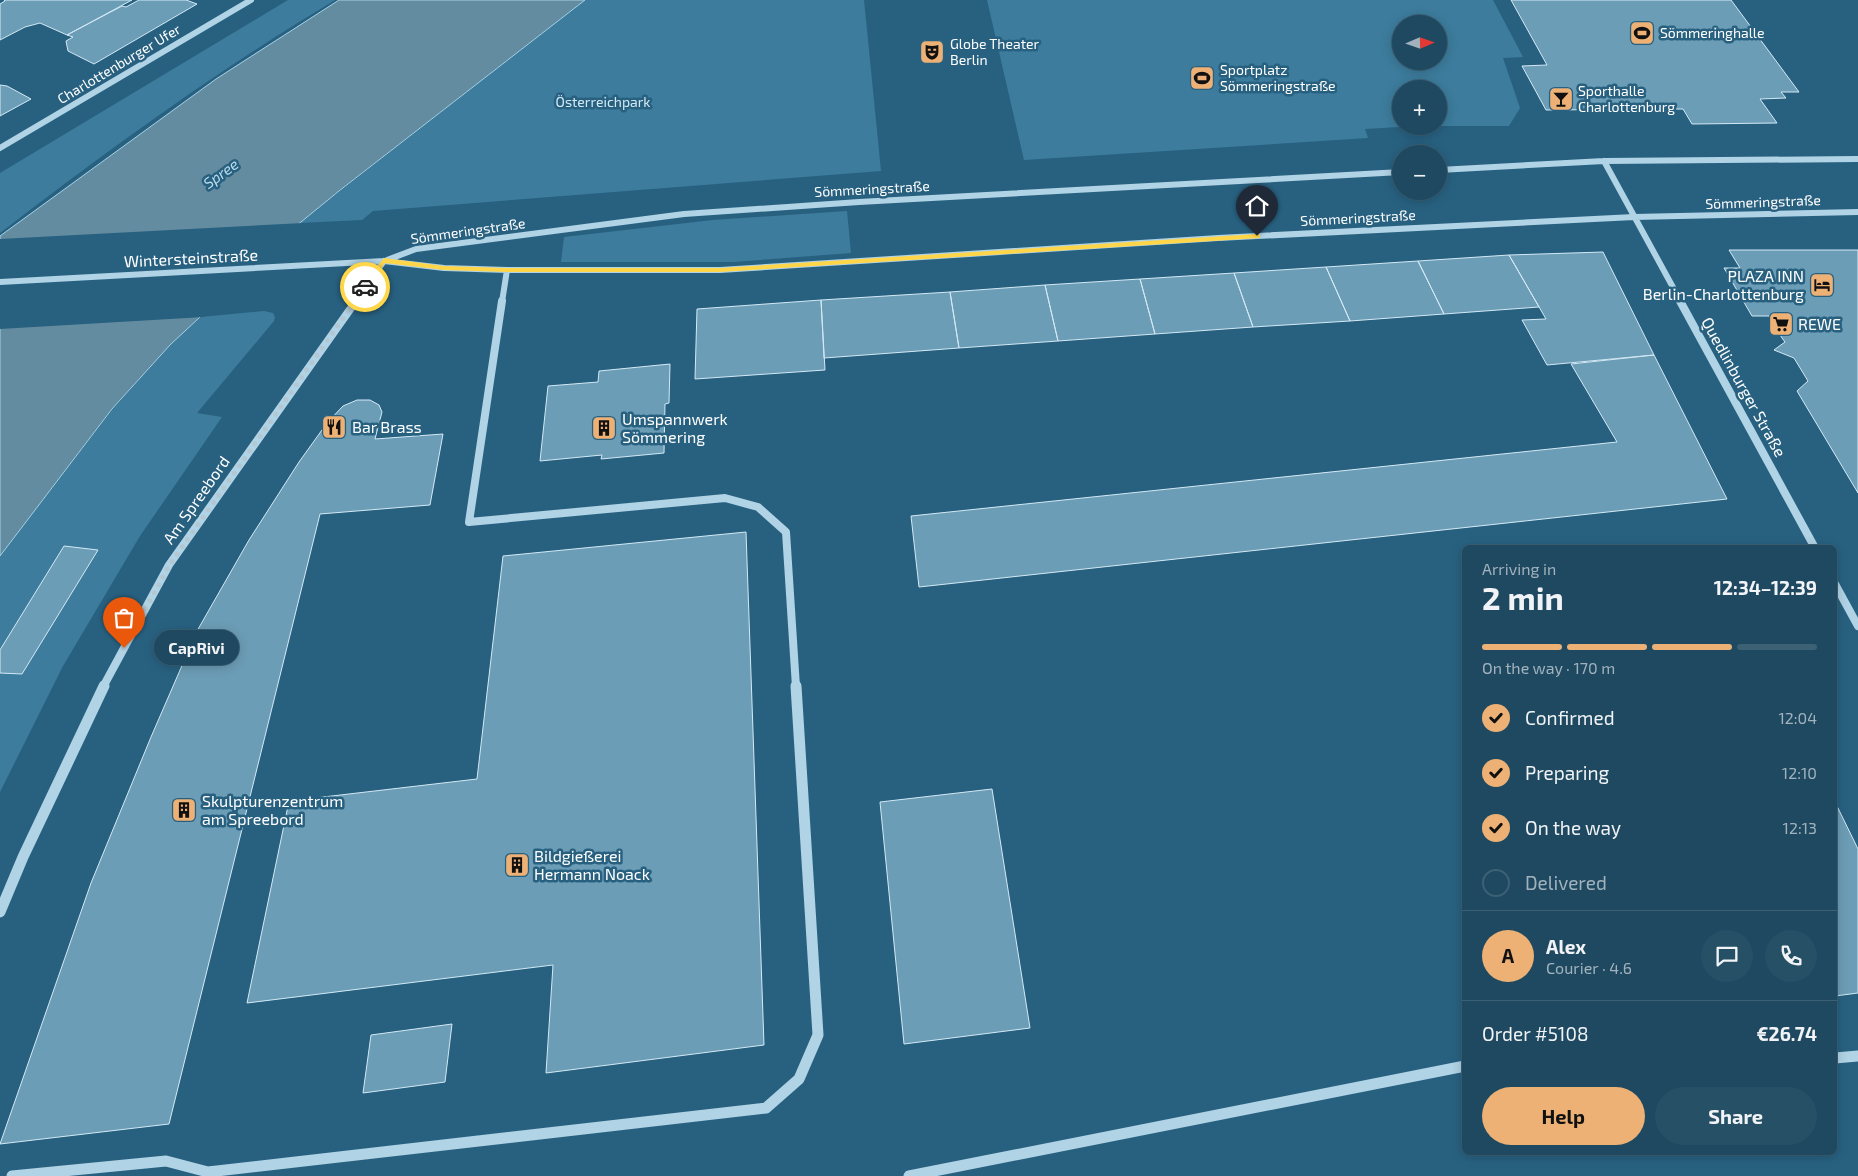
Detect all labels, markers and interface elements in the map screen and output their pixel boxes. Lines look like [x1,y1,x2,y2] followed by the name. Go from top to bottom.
[1392,15,1448,70] north arrow
[1392,15,1447,200] map controls
[54,20,184,107] street label: Charlottenburger Ufer
[1629,20,1655,46] sports icon: Sömmeringhalle
[1660,24,1765,41] place label: Sömmeringhalle
[950,35,1040,68] place label: Globe Theater Berlin
[919,39,945,65] theatre icon: Globe Theater Berlin
[1220,61,1336,94] place label: Sportplatz Sömmeringstraße
[1189,65,1215,91] sports icon: Sportplatz Sömmeringstraße
[1392,80,1447,135] button: +
[1578,82,1675,115] place label: Sporthalle Charlottenburg
[1548,86,1574,112] bar icon: Sporthalle Charlottenburg
[556,93,650,110] park label: Österreichpark
[1392,145,1447,200] button: −
[199,154,241,192] water label: Spree
[814,177,930,200] street label: Sömmeringstraße
[1236,185,1278,236] pin
[1705,191,1821,212] street label: Sömmeringstraße
[1243,192,1271,220] icon: home
[1300,206,1416,229] street label: Sömmeringstraße
[410,214,526,247] street label: Sömmeringstraße
[123,244,259,271] street label: Wintersteinstraße
[340,262,390,312] courier
[1643,266,1804,303] place label: PLAZA INN Berlin-Charlottenburg
[1809,272,1835,298] hotel icon: PLAZA INN Berlin-Charlottenburg
[351,273,379,301] icon: car
[1768,311,1794,337] supermarket icon: REWE
[1697,314,1791,460] street label: Quedlinburger Straße
[1798,314,1841,333] place label: REWE
[622,409,728,446] place label: Umspannwerk Sömmering
[321,414,347,440] restaurant icon: Bar Brass
[591,415,617,441] building icon: Umspannwerk Sömmering
[352,417,422,436] place label: Bar Brass
[158,452,233,547] street label: Am Spreebord
[1482,559,1556,578] text: Arriving in
[1714,576,1817,599] text: 12:34–12:39
[1482,578,1564,616] text: 2 min
[103,597,145,648] pin
[110,604,138,632] icon: bag
[154,630,239,666] callout: CapRivi
[168,638,225,657] text: CapRivi
[1482,658,1615,677] text: On the way · 170 m
[1482,704,1510,732] icon: check
[1525,706,1615,729] text: Confirmed
[1778,708,1817,727] text: 12:04
[1482,759,1510,787] icon: check
[1525,761,1609,784] text: Preparing
[1782,763,1817,782] text: 12:10
[202,791,343,828] place label: Skulpturenzentrum am Spreebord
[171,797,197,823] building icon: Skulpturenzentrum am Spreebord
[1482,814,1510,842] icon: check
[1525,816,1621,839] text: On the way
[1783,818,1817,837] text: 12:13
[534,846,650,883] place label: Bildgießerei Hermann Noack
[504,852,530,878] building icon: Bildgießerei Hermann Noack
[1525,871,1607,894] text: Delivered
[1701,930,1753,982] button: chat
[1765,930,1817,982] button: phone
[1546,935,1586,958] text: Alex
[1502,944,1514,967] text: A
[1546,958,1632,977] text: Courier · 4.6
[1482,1022,1588,1045] text: Order #5108
[1756,1022,1817,1045] text: €26.74
[1482,1087,1645,1145] button: Help
[1655,1087,1817,1145] button: Share

